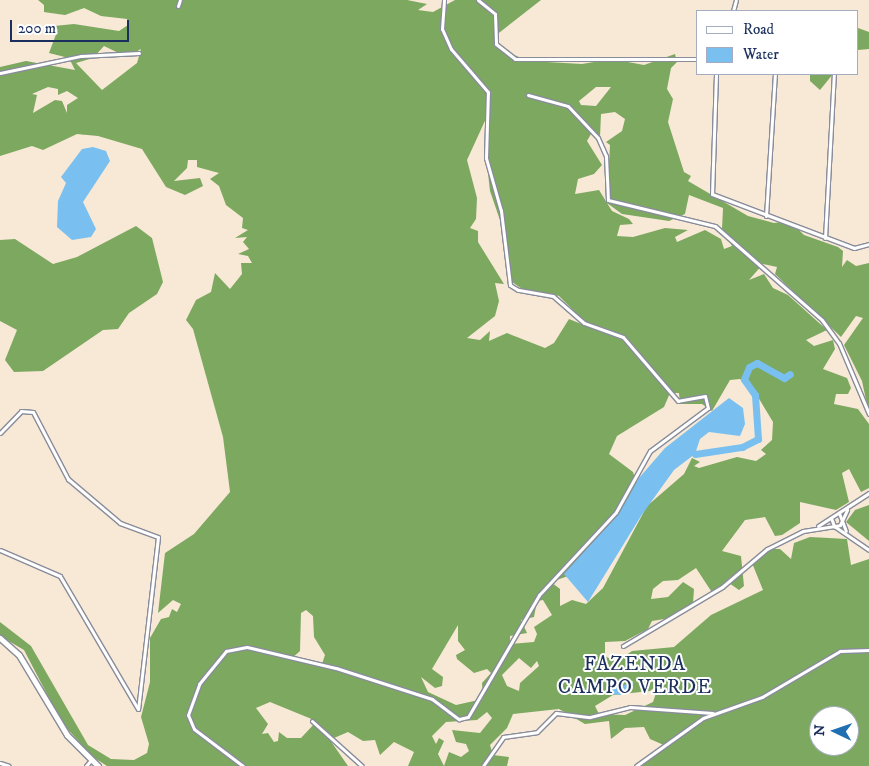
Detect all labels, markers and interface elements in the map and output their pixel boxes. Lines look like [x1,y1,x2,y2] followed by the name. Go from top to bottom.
[12,10,131,42] scale bar
[696,10,859,75] legend
[18,19,56,38] text: 200 m
[743,20,774,39] text: Road
[743,45,779,64] text: Water
[556,652,714,699] district label: FAZENDA CAMPO VERDE
[809,706,859,756] north arrow
[811,724,829,736] text: N

